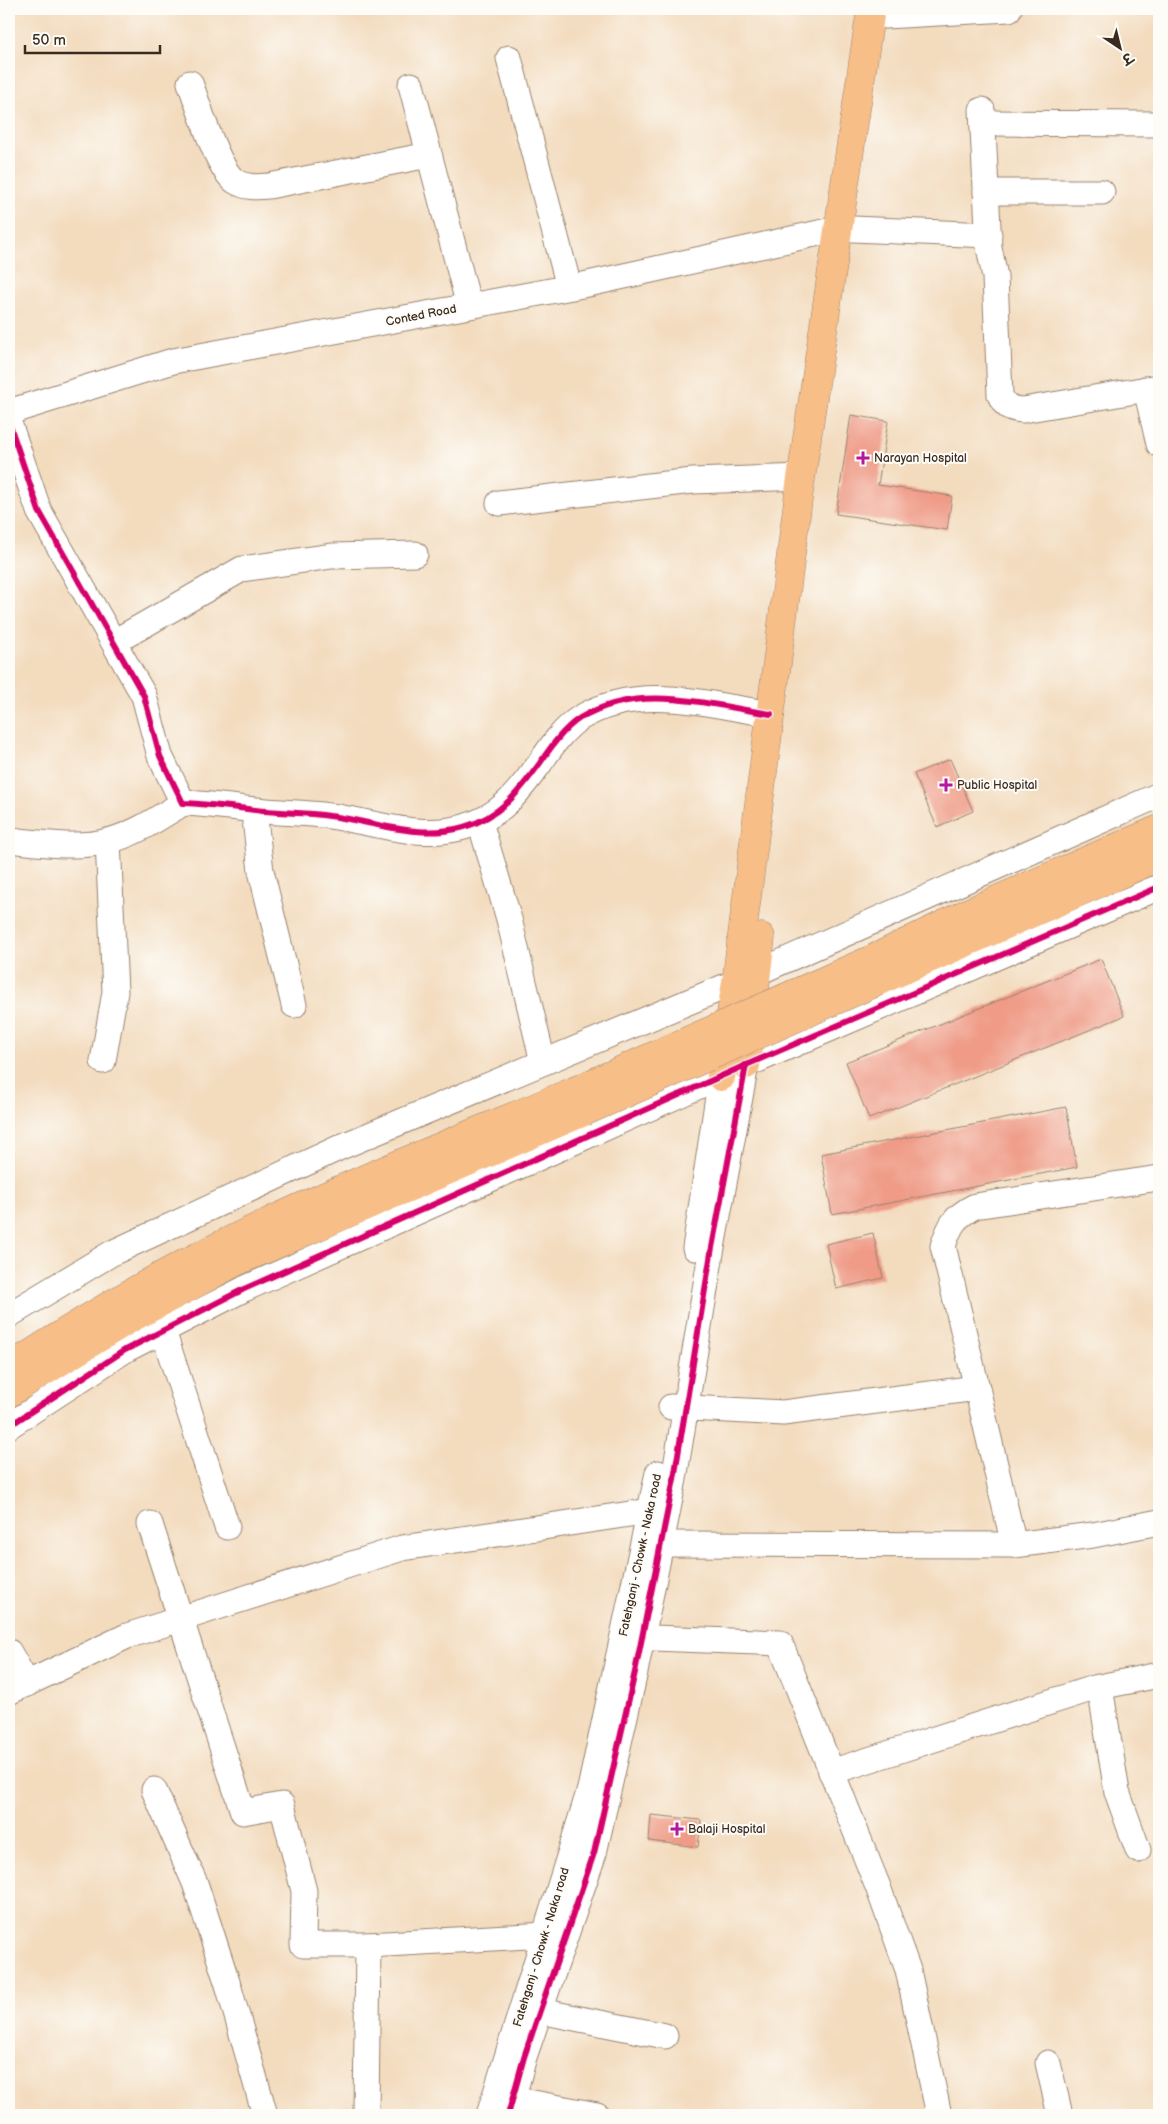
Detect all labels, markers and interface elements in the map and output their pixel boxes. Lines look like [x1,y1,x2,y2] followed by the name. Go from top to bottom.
[25,22,160,54] scale bar
[1096,22,1146,72] north arrow
[32,31,66,50] text: 50 m
[1117,47,1138,69] text: उ
[384,301,458,330] street label: Conted Road
[856,451,870,465] marker: Narayan Hospital
[874,451,967,466] place label: Narayan Hospital
[939,778,953,792] marker: Public Hospital
[957,778,1037,793] place label: Public Hospital
[616,1472,665,1638] street label: Fatehganj - Chowk - Naka road
[670,1822,684,1836] marker: Balaji Hospital
[688,1822,765,1837] place label: Balaji Hospital
[510,1866,573,2029] street label: Fatehganj - Chowk - Naka road

